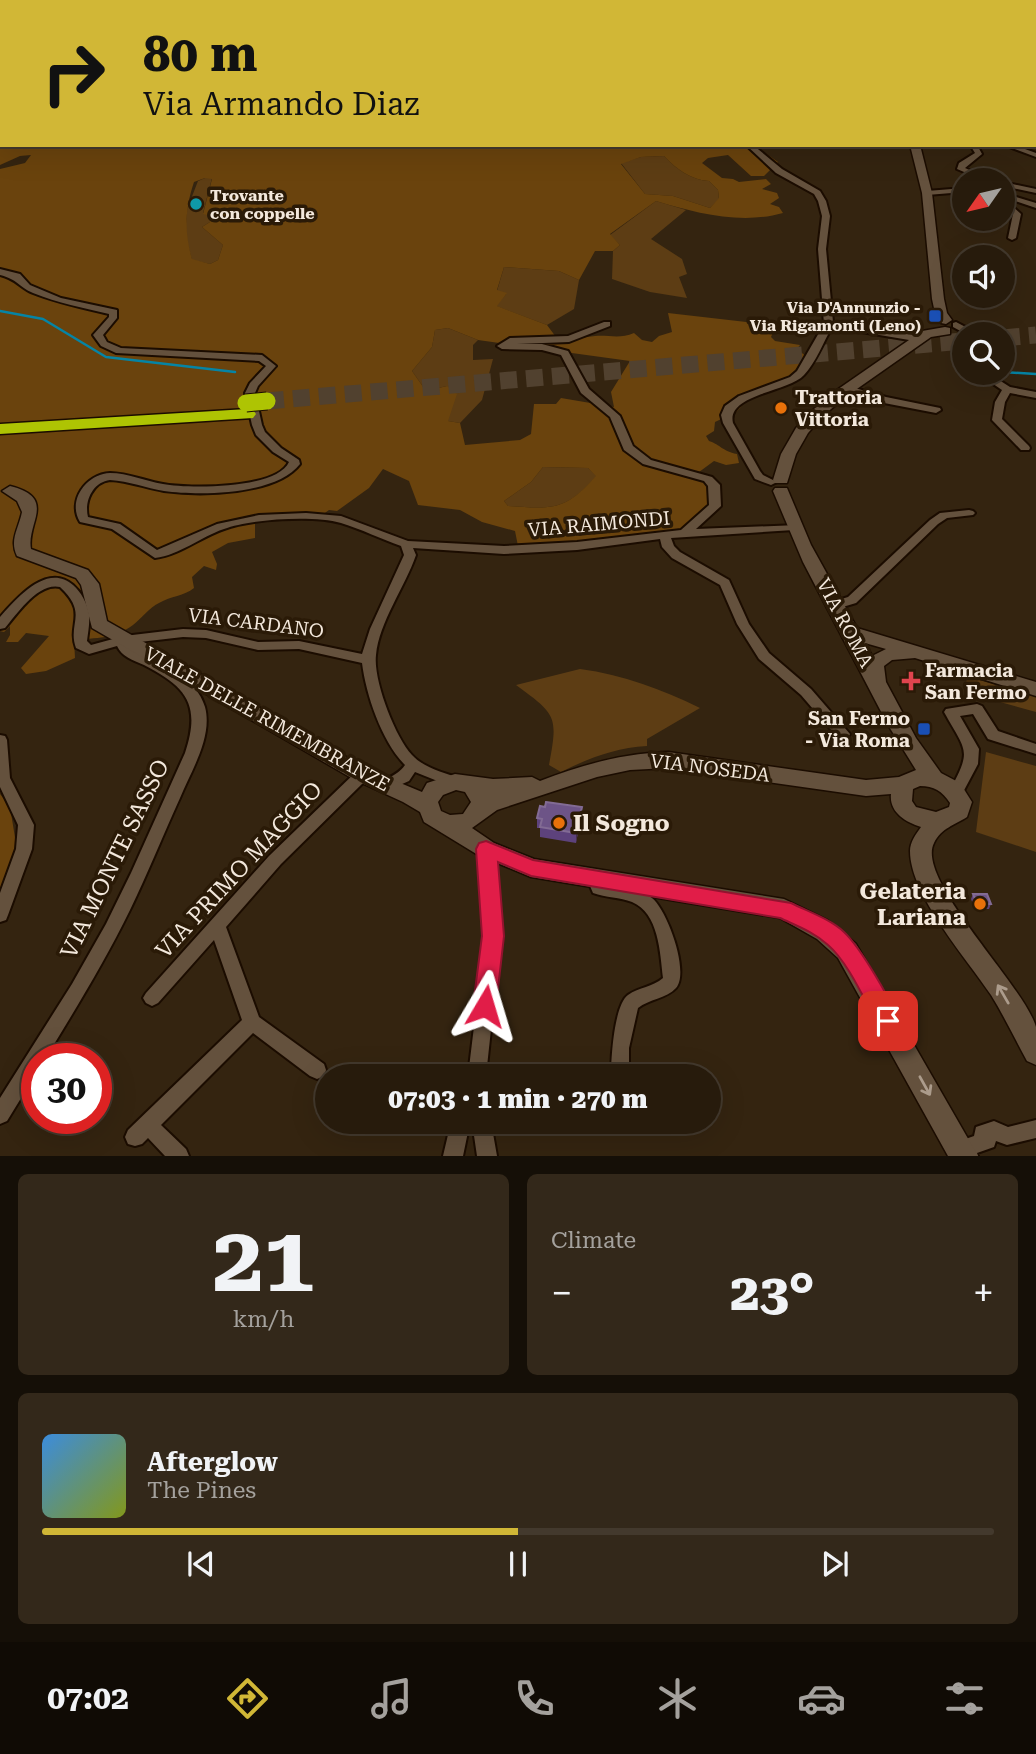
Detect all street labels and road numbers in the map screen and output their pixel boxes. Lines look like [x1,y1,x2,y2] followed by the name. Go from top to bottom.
[527,506,671,542] street label: VIA RAIMONDI
[812,574,879,672] street label: VIA ROMA
[187,603,325,643] street label: VIA CARDANO
[140,642,394,796] street label: VIALE DELLE RIMEMBRANZE
[649,749,772,787] street label: VIA NOSEDA
[55,755,175,963] street label: VIA MONTE SASSO
[150,776,328,964] street label: VIA PRIMO MAGGIO

